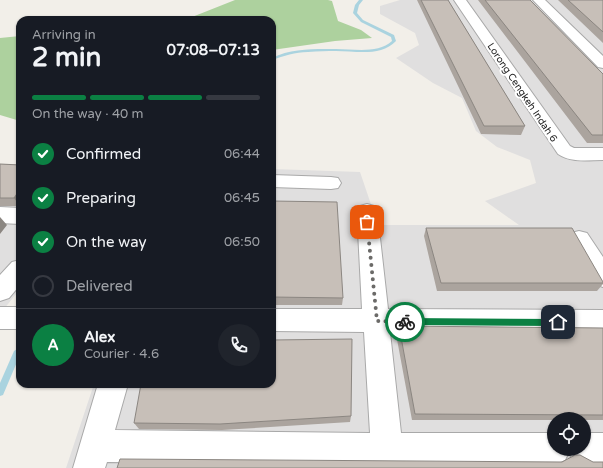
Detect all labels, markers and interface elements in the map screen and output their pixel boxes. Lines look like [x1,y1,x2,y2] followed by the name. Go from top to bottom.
[32,27,96,43] text: Arriving in
[167,41,260,59] text: 07:08–07:13
[485,41,560,144] street label: Lorong Cengkeh Indah 6
[32,42,101,73] text: 2 min
[32,106,144,122] text: On the way · 40 m
[32,143,54,165] icon: check
[66,145,141,163] text: Confirmed
[224,146,260,162] text: 06:44
[32,187,54,209] icon: check
[66,189,136,207] text: Preparing
[224,190,260,206] text: 06:45
[350,205,384,239] pin
[356,211,378,233] icon: bag
[32,231,54,253] icon: check
[66,233,146,251] text: On the way
[224,234,260,250] text: 06:50
[66,277,133,295] text: Delivered
[385,302,425,342] courier
[541,305,575,339] pin
[394,311,416,333] icon: bike
[547,311,569,333] icon: home
[218,324,260,366] button: phone
[84,328,115,346] text: Alex
[47,336,59,354] text: A
[84,346,159,362] text: Courier · 4.6
[547,412,591,456] map controls
[547,412,591,456] button: locate

